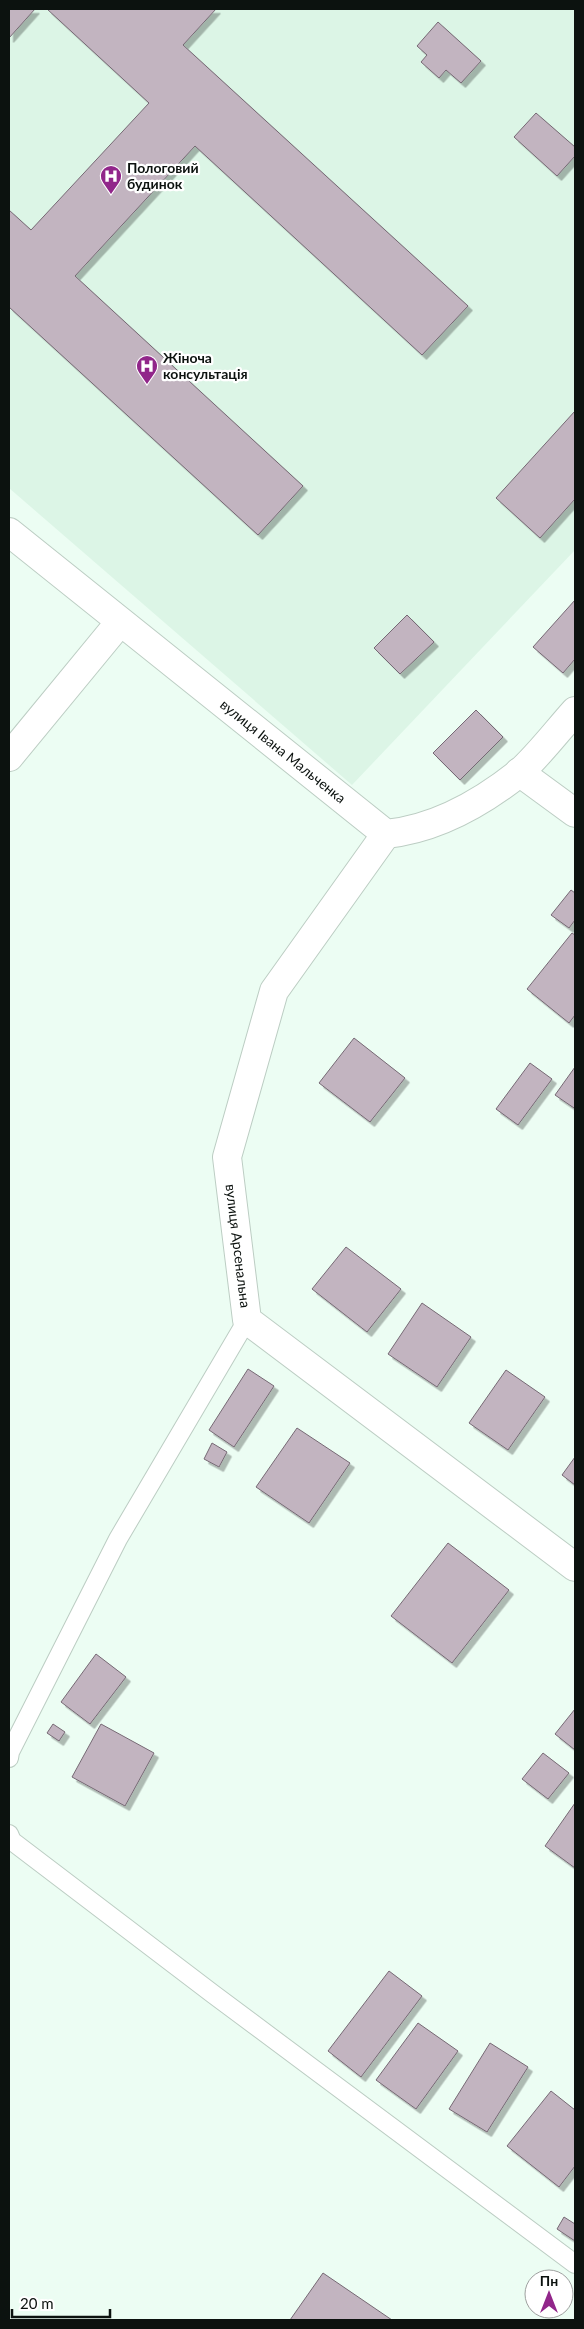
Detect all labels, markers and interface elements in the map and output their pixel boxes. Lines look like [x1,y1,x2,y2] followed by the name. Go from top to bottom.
[127,159,199,192] place label: Пологовий будинок
[99,164,123,195] hospital icon: Пологовий будинок
[163,349,248,382] place label: Жіноча консультація
[135,354,159,385] hospital icon: Жіноча консультація
[217,696,349,806] street label: вулиця Івана Мальченка
[222,1183,254,1309] street label: вулиця Арсенальна
[524,2269,574,2319] north arrow
[540,2272,558,2289] text: Пн
[12,2286,110,2318] scale bar
[20,2294,54,2312] text: 20 m

